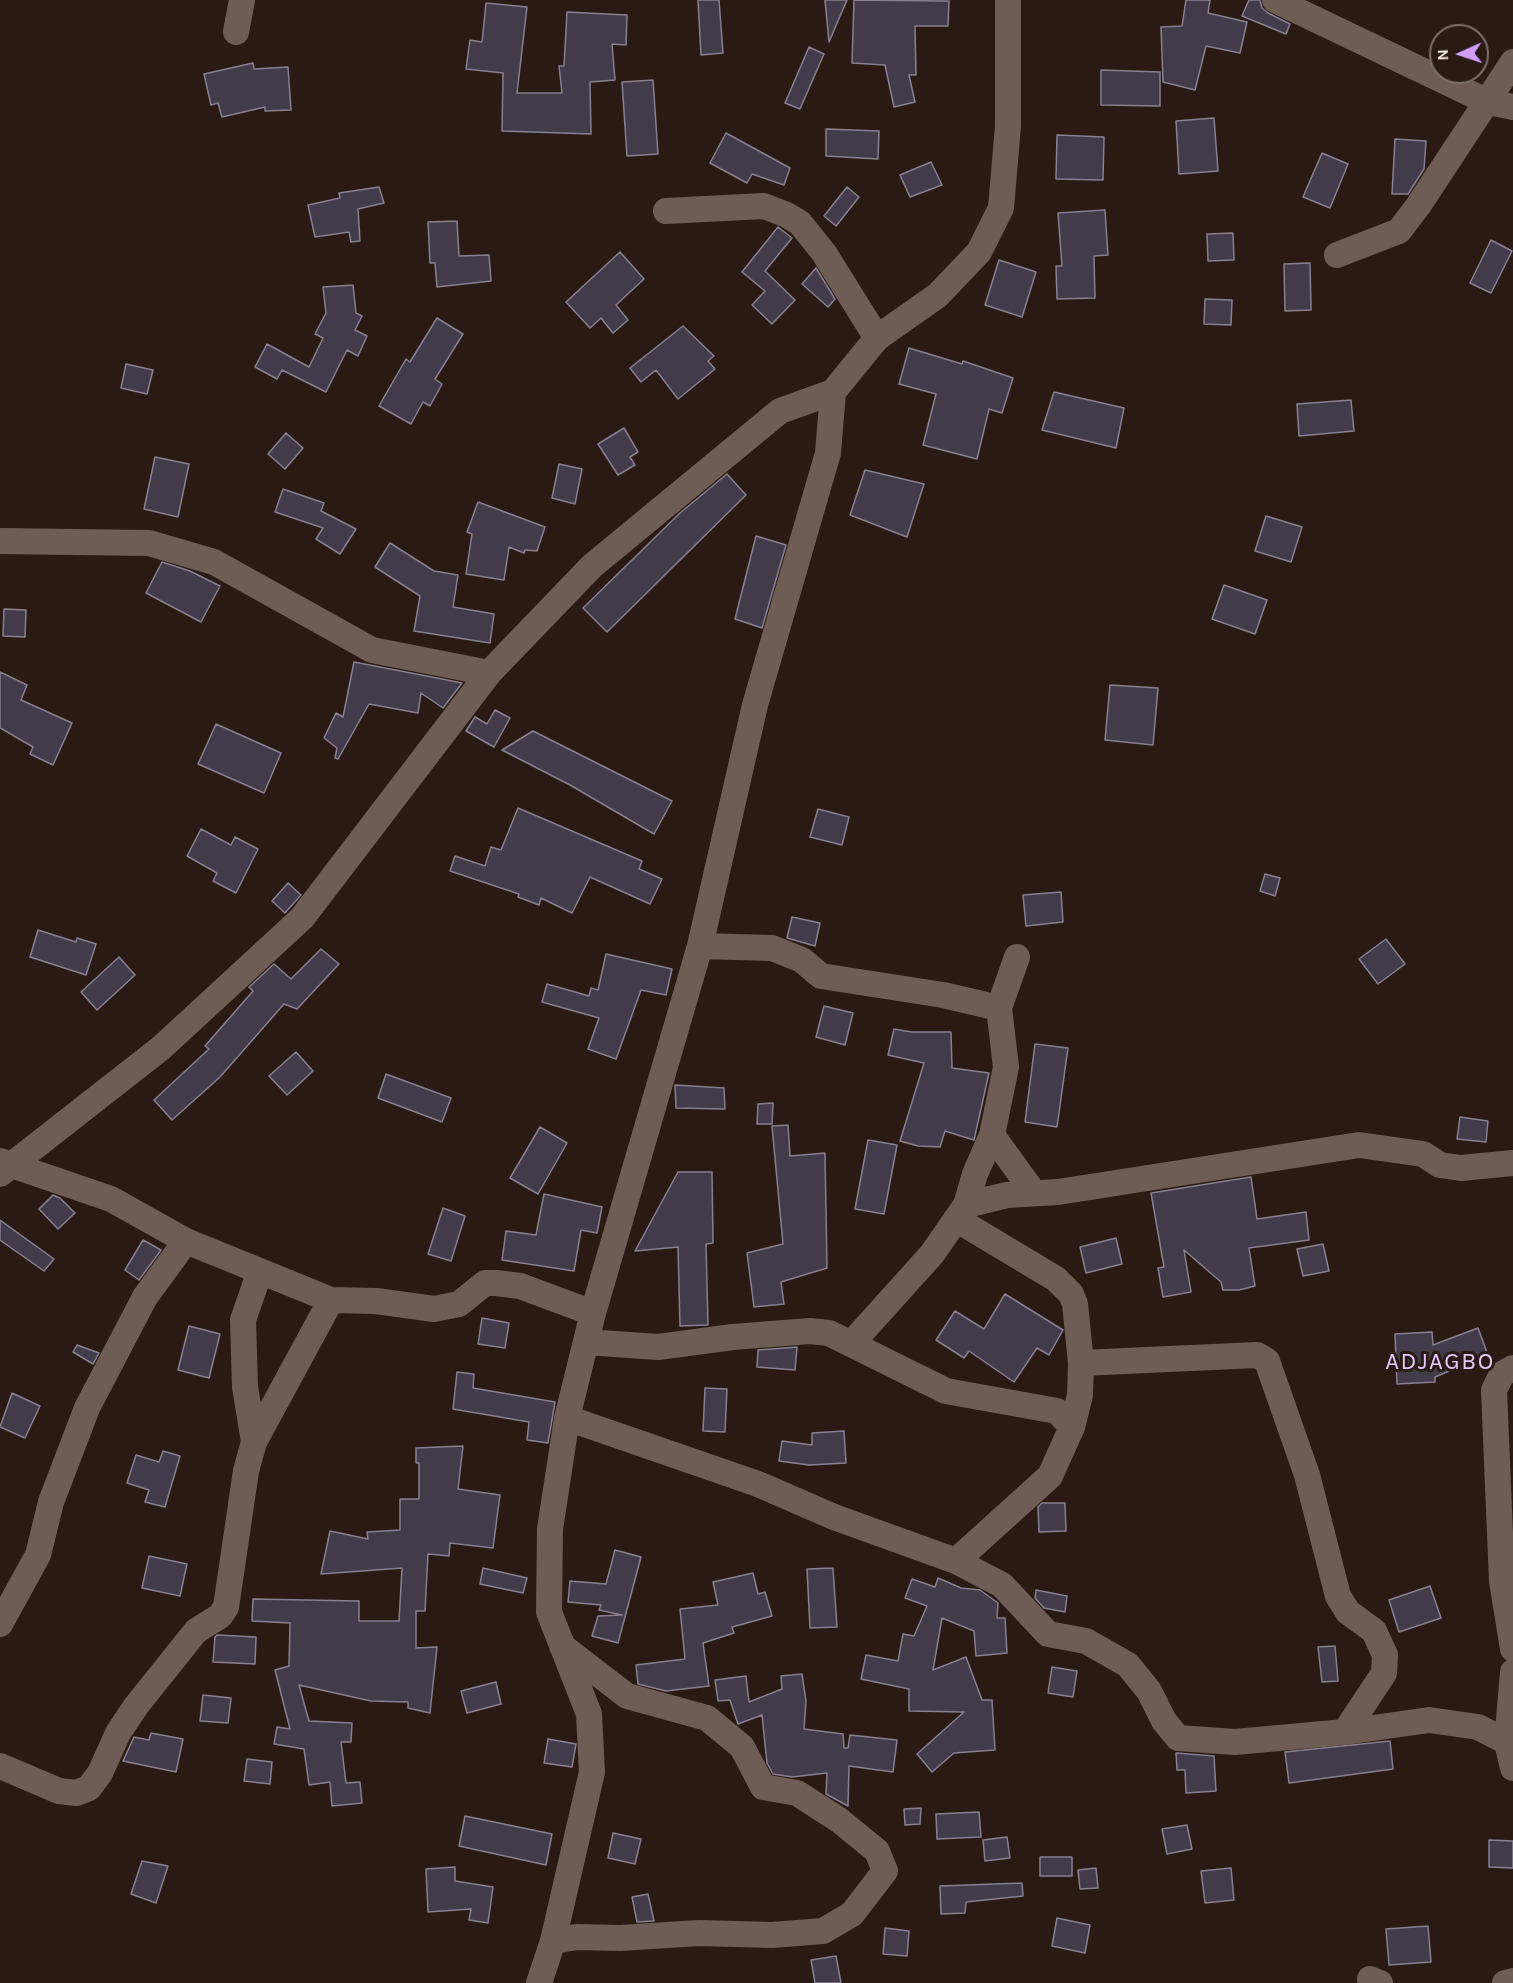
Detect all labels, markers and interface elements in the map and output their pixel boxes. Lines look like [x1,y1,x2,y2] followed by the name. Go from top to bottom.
[1429,24,1489,84] north arrow
[1433,49,1452,61] text: N
[1385,1348,1495,1376] district label: ADJAGBO

